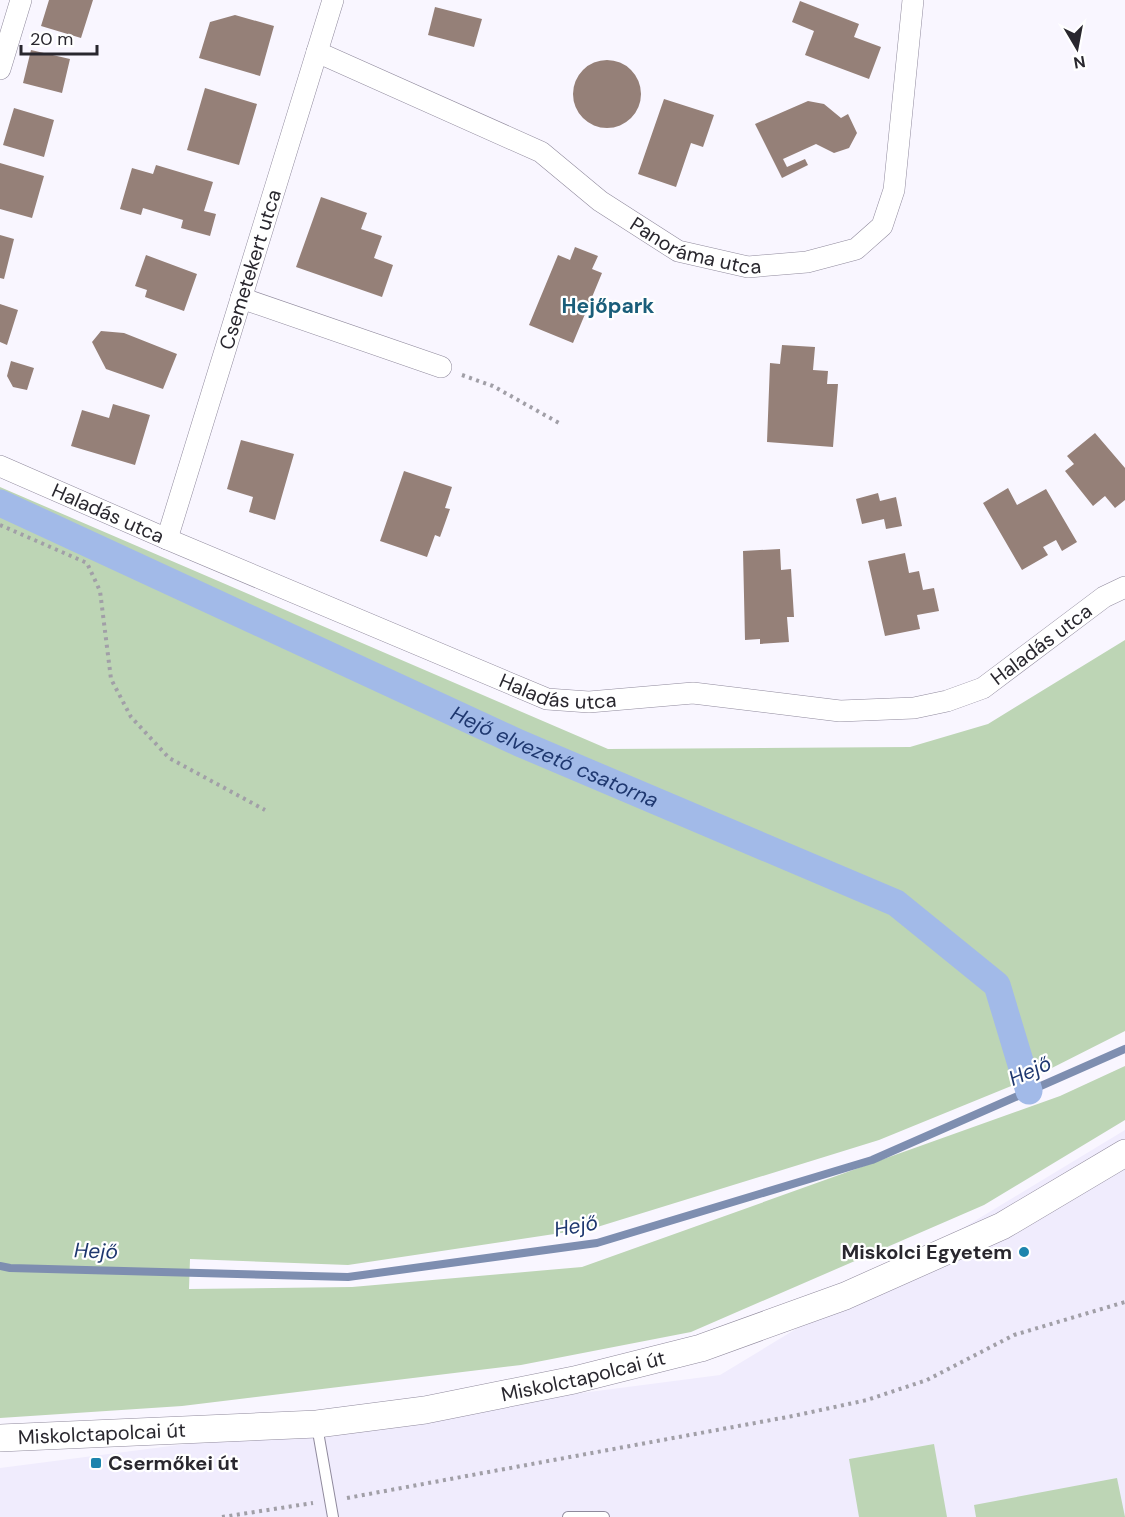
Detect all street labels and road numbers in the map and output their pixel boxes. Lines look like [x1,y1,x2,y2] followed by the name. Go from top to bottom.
[213,186,287,353] street label: Csemetekert utca
[625,211,762,280] street label: Panoráma utca
[48,477,168,549] street label: Haladás utca
[985,598,1097,691] street label: Haladás utca
[495,667,617,715] street label: Haladás utca
[499,1344,668,1407] street label: Miskolctapolcai út
[17,1417,187,1450] street label: Miskolctapolcai út

